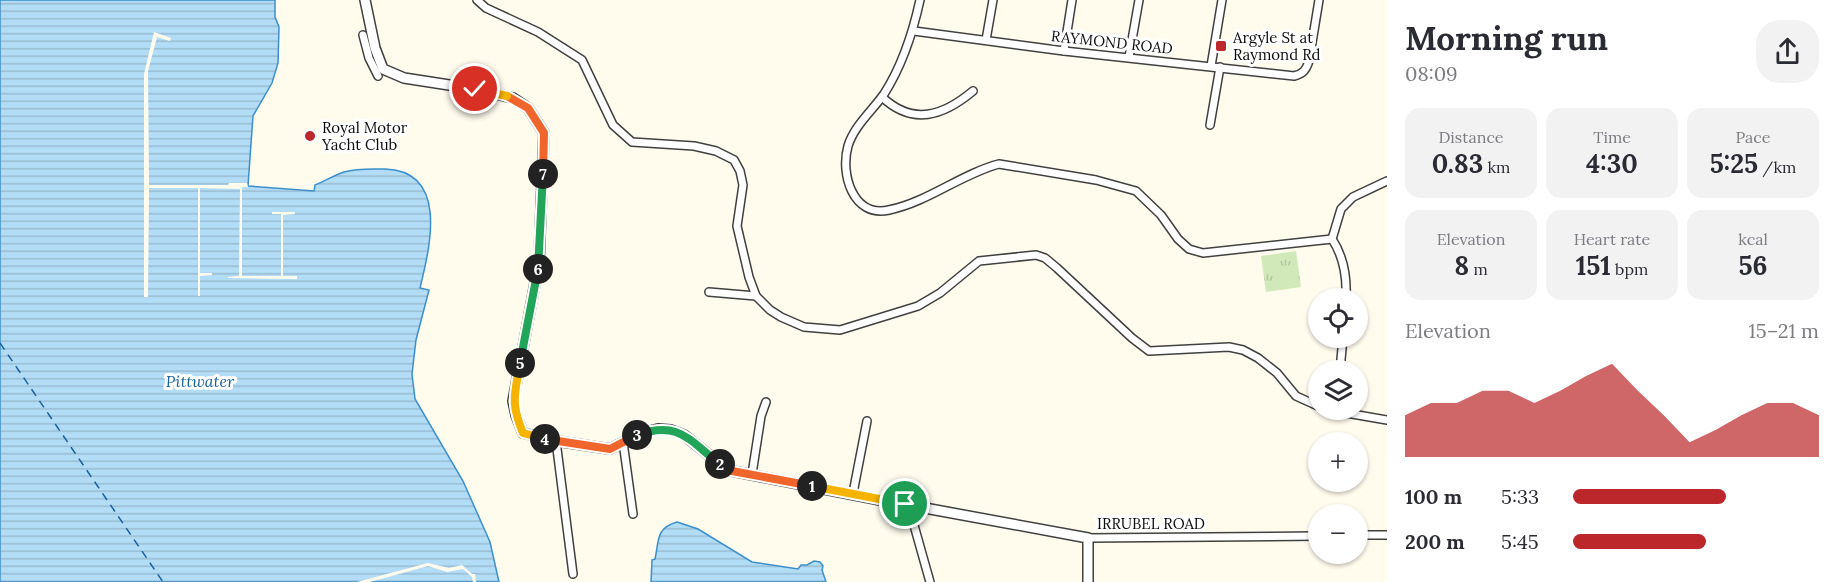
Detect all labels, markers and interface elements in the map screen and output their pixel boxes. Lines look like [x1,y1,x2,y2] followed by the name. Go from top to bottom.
[1405,17,1608,59] text: Morning run
[1756,20,1819,83] button: share
[1050,26,1174,58] street label: RAYMOND ROAD
[1232,28,1320,64] place label: Argyle St at Raymond Rd
[1214,39,1228,53] marker: Argyle St at Raymond Rd
[1405,61,1458,86] text: 08:09
[449,63,500,114] pin
[458,72,491,105] icon: check
[321,118,408,154] place label: Royal Motor Yacht Club
[1438,127,1504,147] text: Distance
[1593,127,1631,147] text: Time
[1736,127,1770,147] text: Pace
[303,129,317,143] marker: Royal Motor Yacht Club
[1432,147,1483,180] text: 0.83
[1586,147,1638,180] text: 4:30
[1710,147,1758,180] text: 5:25
[1483,157,1510,177] text: km
[1758,157,1796,177] text: /km
[528,159,558,189] pin: 7
[539,164,547,184] text: 7
[1437,229,1505,249] text: Elevation
[1574,229,1650,249] text: Heart rate
[1738,229,1768,249] text: kcal
[1454,249,1469,282] text: 8
[1576,249,1611,282] text: 151
[1739,249,1768,282] text: 56
[523,254,553,284] pin: 6
[533,259,543,279] text: 6
[1469,259,1488,279] text: m
[1611,259,1648,279] text: bpm
[1308,288,1368,564] map controls
[1308,288,1368,348] button: locate
[1405,318,1491,343] text: Elevation
[1749,318,1819,343] text: 15–21 m
[505,348,535,378] pin: 5
[516,353,524,373] text: 5
[1308,360,1368,420] button: layers
[166,371,235,391] water label: Pittwater
[622,420,652,450] pin: 3
[530,424,560,454] pin: 4
[633,425,641,445] text: 3
[541,429,549,449] text: 4
[1308,432,1368,492] button: +
[705,449,735,479] pin: 2
[716,454,724,474] text: 2
[797,471,827,501] pin: 1
[809,476,815,496] text: 1
[879,478,930,529] pin
[1405,484,1462,509] text: 100 m
[1501,484,1539,509] text: 5:33
[888,487,921,520] icon: arrive
[1308,504,1368,564] button: −
[1097,514,1205,533] street label: IRRUBEL ROAD
[1405,529,1465,554] text: 200 m
[1501,529,1539,554] text: 5:45

